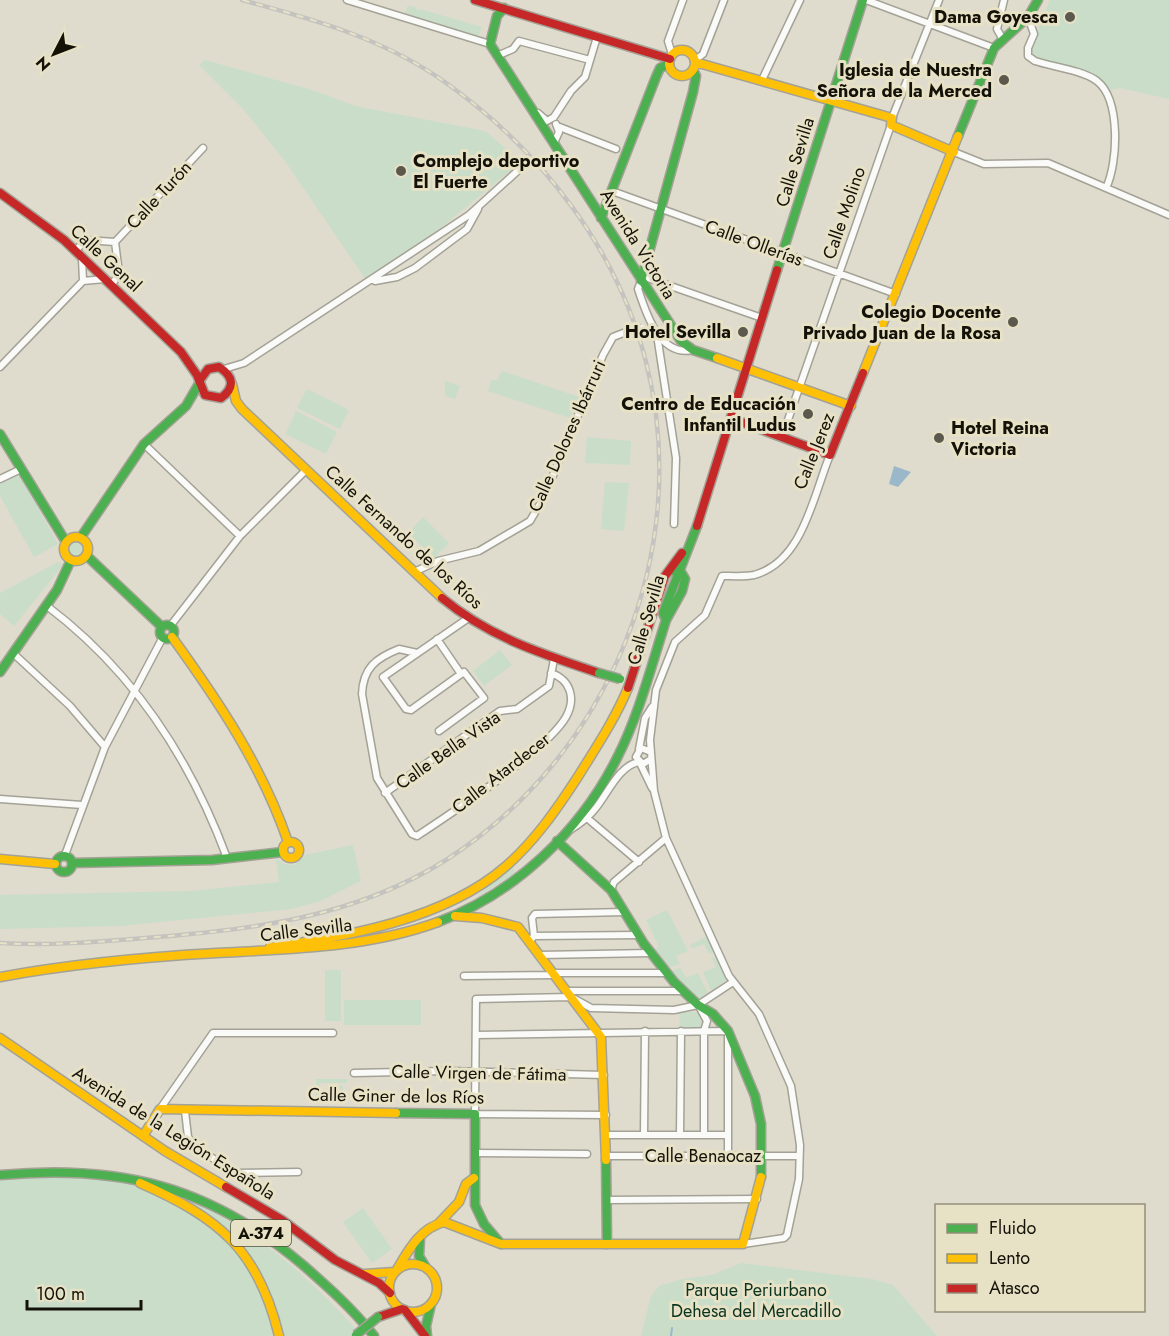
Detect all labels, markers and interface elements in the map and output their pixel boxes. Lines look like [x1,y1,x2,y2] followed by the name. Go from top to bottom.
[934,4,1058,30] place label: Dama Goyesca
[1063,10,1077,24] marker: Dama Goyesca
[24,24,84,84] north arrow
[30,51,56,76] text: N
[816,57,992,104] place label: Iglesia de Nuestra Señora de la Merced
[997,73,1011,87] marker: Iglesia de Nuestra Señora de la Merced
[769,114,821,210] street label: Calle Sevilla
[413,148,580,195] place label: Complejo deportivo El Fuerte
[120,155,198,235] street label: Calle Turón
[816,163,872,263] street label: Calle Molino
[394,164,408,178] marker: Complejo deportivo El Fuerte
[594,184,682,304] street label: Avenida Victoria
[701,213,807,273] street label: Calle Ollerías
[64,218,148,298] street label: Calle Genal
[803,299,1001,346] place label: Colegio Docente Privado Juan de la Rosa
[1006,315,1020,329] marker: Colegio Docente Privado Juan de la Rosa
[625,319,731,345] place label: Hotel Sevilla
[736,325,750,339] marker: Hotel Sevilla
[522,356,612,516] street label: Calle Dolores Ibárruri
[621,391,796,438] place label: Centro de Educación Infantil Ludus
[801,407,815,421] marker: Centro de Educación Infantil Ludus
[787,408,841,493] street label: Calle Jerez
[950,415,1049,462] place label: Hotel Reina Victoria
[932,431,946,445] marker: Hotel Reina Victoria
[319,459,489,615] street label: Calle Fernando de los Ríos
[621,572,671,668] street label: Calle Sevilla
[390,704,506,796] street label: Calle Bella Vista
[446,726,556,820] street label: Calle Atardecer
[259,911,353,949] street label: Calle Sevilla
[391,1058,567,1088] street label: Calle Virgen de Fátima
[68,1060,280,1206] street label: Avenida de la Legión Española
[308,1081,484,1111] street label: Calle Giner de los Ríos
[645,1143,762,1169] street label: Calle Benaocaz
[935,1204,1145,1312] legend
[989,1215,1037,1241] text: Fluido
[231,1220,291,1246] road number: A-374
[989,1245,1030,1271] text: Lento
[27,1273,141,1311] scale bar
[989,1275,1040,1301] text: Atasco
[671,1277,842,1324] park label: Parque Periurbano Dehesa del Mercadillo
[36,1281,85,1307] text: 100 m

